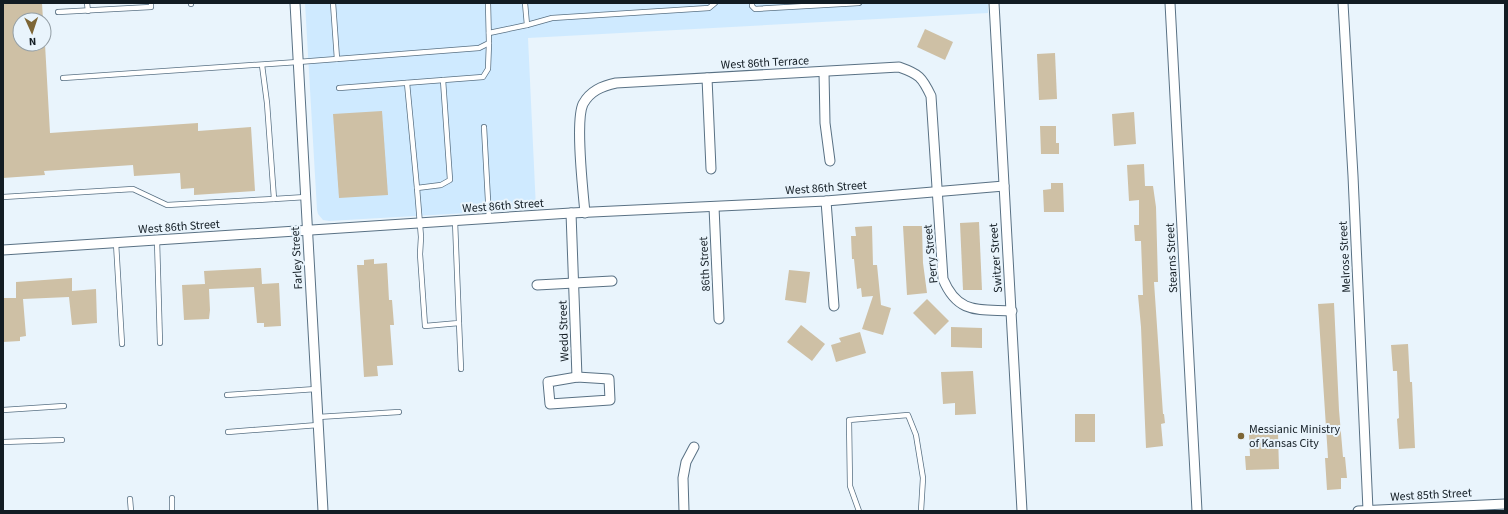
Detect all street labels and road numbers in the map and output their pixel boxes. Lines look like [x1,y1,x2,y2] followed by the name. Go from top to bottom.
[720,52,810,74] street label: West 86th Terrace
[785,177,867,199] street label: West 86th Street
[462,195,544,217] street label: West 86th Street
[138,216,220,238] street label: West 86th Street
[1335,221,1355,293] street label: Melrose Street
[985,223,1007,293] street label: Switzer Street
[1162,223,1182,293] street label: Stearns Street
[919,224,943,284] street label: Perry Street
[287,226,307,290] street label: Farley Street
[695,236,715,292] street label: 86th Street
[554,300,574,362] street label: Wedd Street
[1390,484,1472,506] street label: West 85th Street

